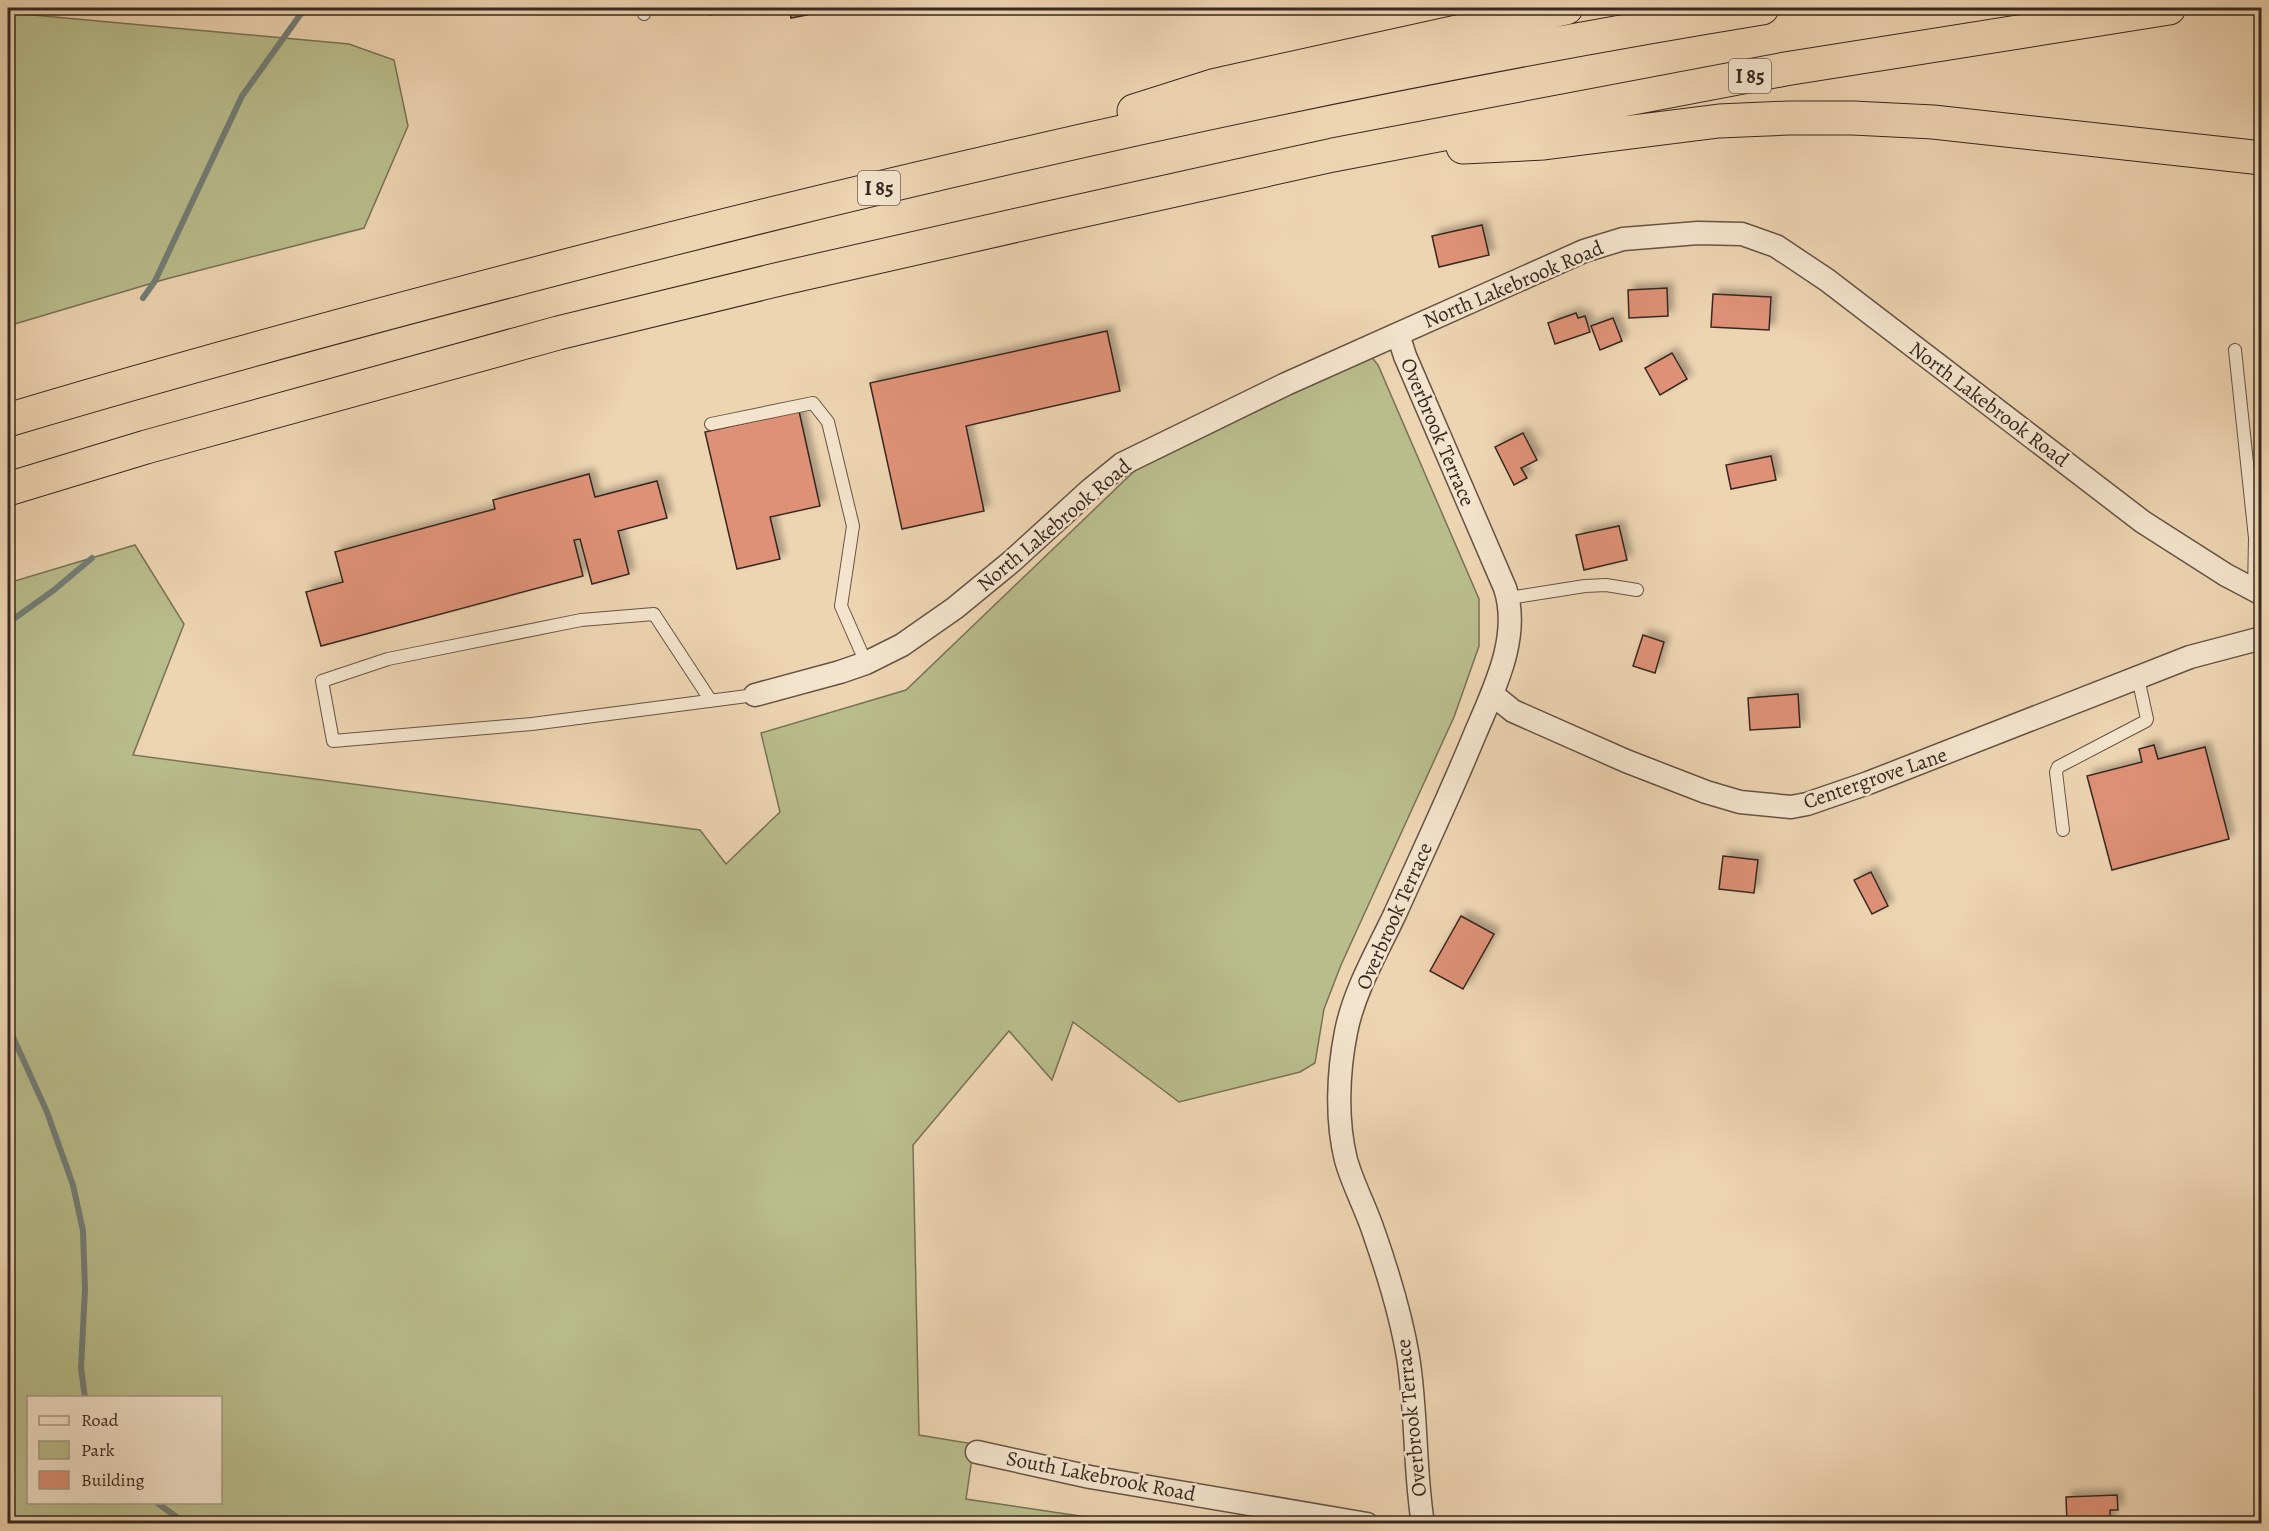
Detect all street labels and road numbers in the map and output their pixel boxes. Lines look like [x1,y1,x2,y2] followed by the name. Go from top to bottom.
[1729,59,1771,93] road number: I 85
[858,171,900,205] road number: I 85
[1419,233,1608,335] street label: North Lakebrook Road
[1903,335,2075,474] street label: North Lakebrook Road
[1394,354,1482,510] street label: Overbrook Terrace
[971,452,1138,598] street label: North Lakebrook Road
[1799,740,1951,816] street label: Centergrove Lane
[1349,838,1439,994] street label: Overbrook Terrace
[1389,1338,1433,1498] street label: Overbrook Terrace
[1004,1444,1199,1508] street label: South Lakebrook Road

